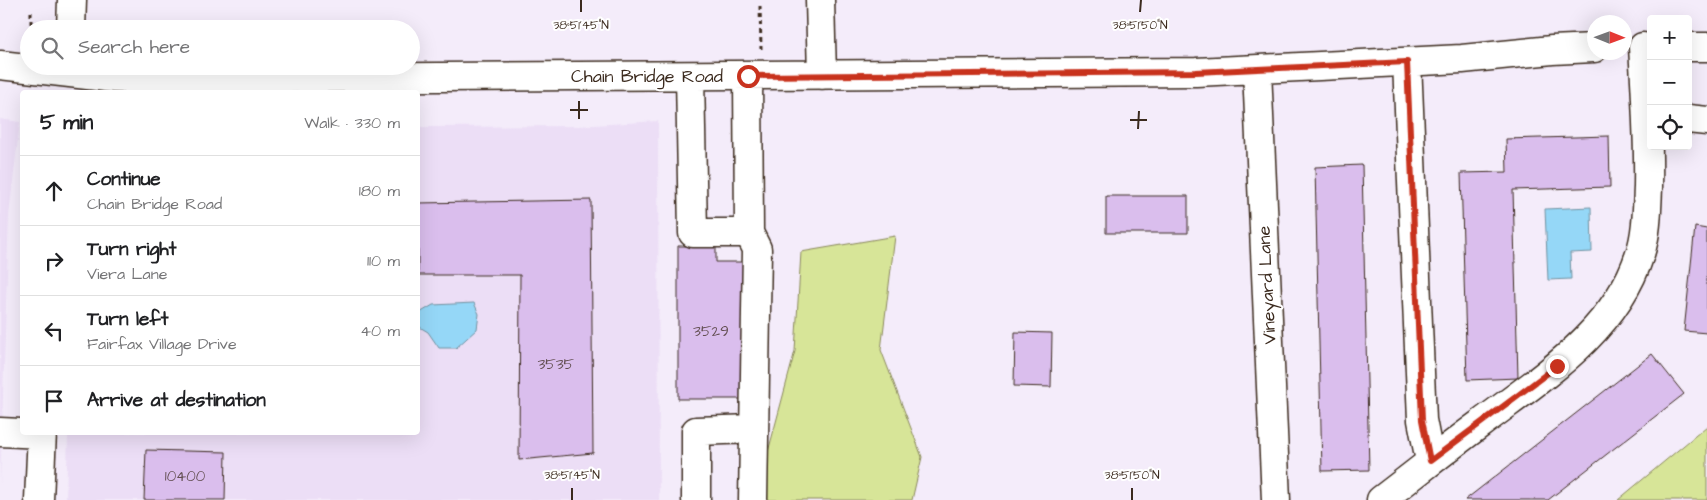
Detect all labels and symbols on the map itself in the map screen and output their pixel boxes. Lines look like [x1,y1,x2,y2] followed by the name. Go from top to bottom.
[1587,15,1632,60] north arrow
[553,17,609,34] text: 38°51'45"N
[1113,17,1168,34] text: 38°51'50"N
[571,64,723,90] street label: Chain Bridge Road
[737,65,760,88] route start
[1251,225,1284,345] street label: Vineyard Lane
[693,321,729,342] house number: 3529
[538,354,575,375] house number: 3535
[1546,355,1569,378] route end
[165,466,206,487] house number: 10400
[544,467,600,484] text: 38°51'45"N
[1105,467,1160,484] text: 38°51'50"N

